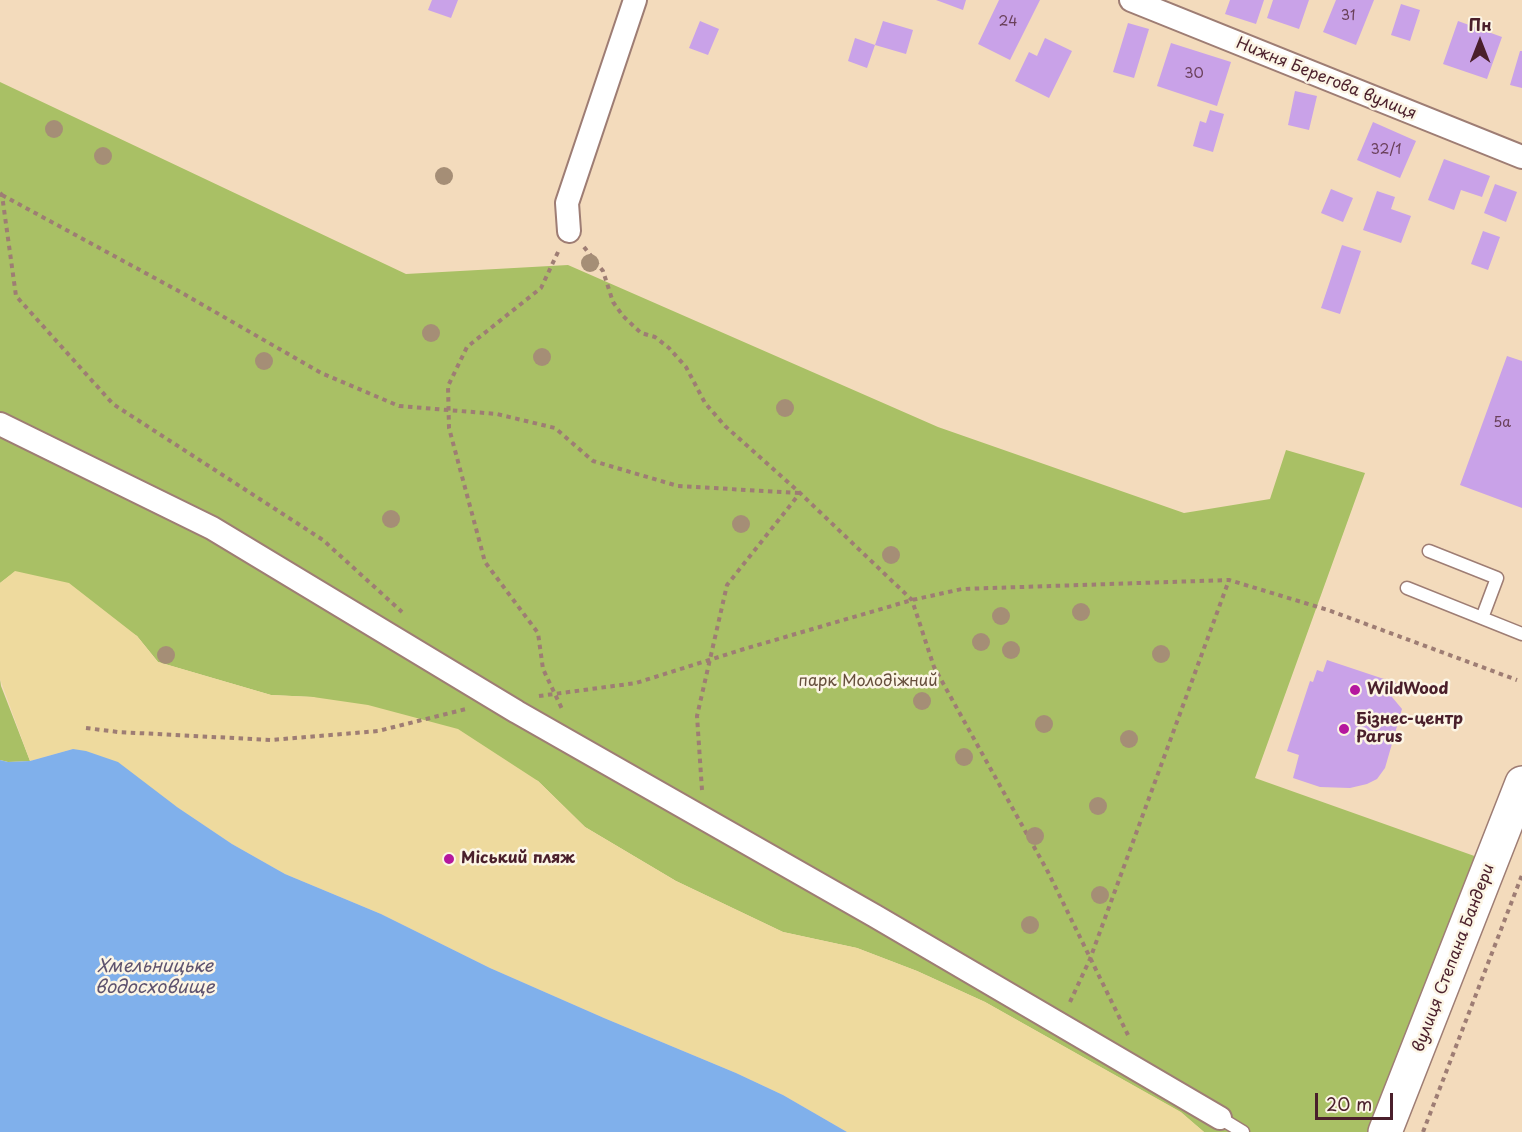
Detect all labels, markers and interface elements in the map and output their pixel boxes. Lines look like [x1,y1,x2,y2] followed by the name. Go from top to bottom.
[1341,8,1355,24] house number: 31
[1450,12,1510,72] north arrow
[1468,12,1492,36] text: Пн
[999,14,1017,30] house number: 24
[1233,34,1419,124] street label: Нижня Берегова вулиця
[1184,66,1204,82] house number: 30
[1371,142,1401,158] house number: 32/1
[1493,415,1511,431] house number: 5а
[798,672,938,692] park label: парк Молодіжний
[1367,680,1448,700] place label: WildWood
[1348,683,1362,697] marker: WildWood
[1356,710,1463,748] place label: Бізнес-центр Parus
[1337,722,1351,736] marker: Бізнес-центр Parus
[461,849,575,869] place label: Міський пляж
[442,852,456,866] marker: Міський пляж
[1409,861,1499,1055] street label: вулиця Степана Бандери
[95,956,215,998] water label: Хмельницьке водосховище
[1318,1081,1396,1119] scale bar
[1326,1090,1372,1117] text: 20 m

